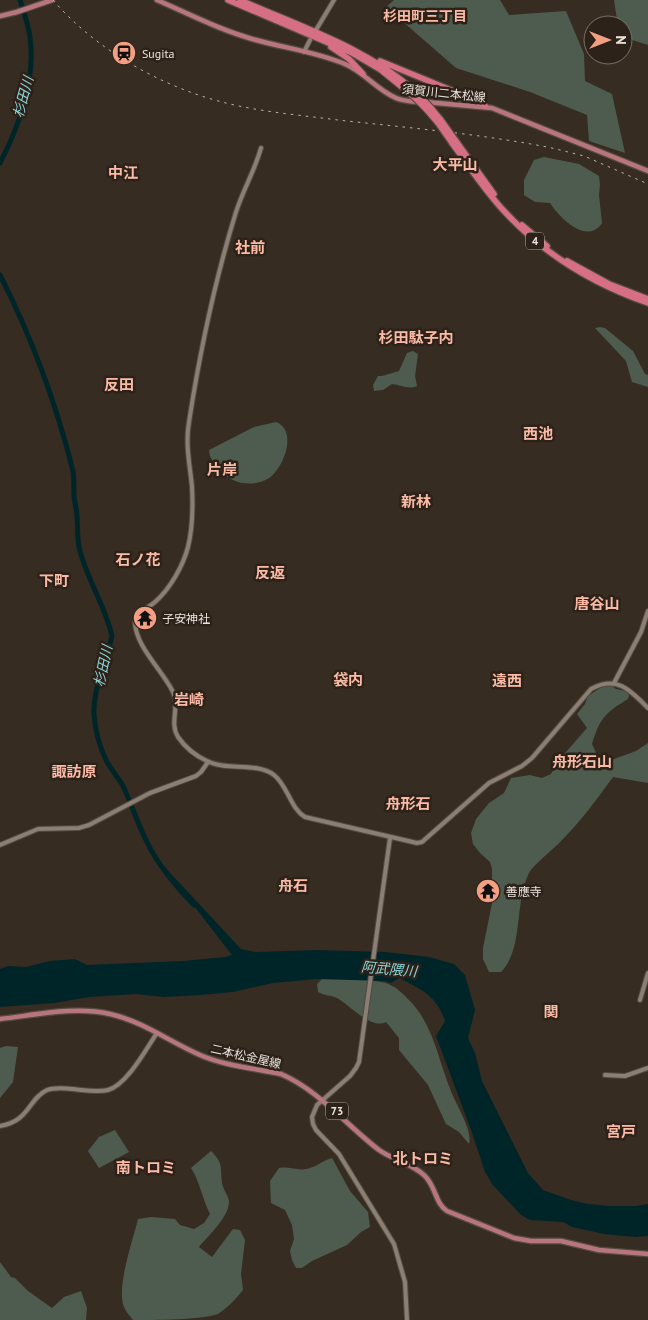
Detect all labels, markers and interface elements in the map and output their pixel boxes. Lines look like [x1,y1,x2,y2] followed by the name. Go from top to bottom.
[383,7,467,25] district label: 杉田町三丁目
[583,15,633,65] north arrow
[612,35,630,45] text: N
[111,40,137,66] station icon: Sugita
[142,46,175,61] place label: Sugita
[9,72,38,120] water label: 杉田川
[401,81,487,105] street label: 須賀川二本松線
[432,155,478,174] district label: 大平山
[108,163,138,182] district label: 中江
[526,232,544,250] road number: 4
[235,238,265,257] district label: 社前
[378,328,454,347] district label: 杉田駄子内
[104,375,134,394] district label: 反田
[523,424,553,443] district label: 西池
[207,460,237,479] district label: 片岸
[401,492,431,511] district label: 新林
[115,550,161,569] district label: 石ノ花
[255,563,285,582] district label: 反返
[39,571,69,590] district label: 下町
[574,594,620,613] district label: 唐谷山
[132,605,158,631] temple icon: 子安神社
[162,611,210,626] place label: 子安神社
[90,642,117,688] water label: 杉田川
[333,670,363,689] district label: 袋内
[492,671,522,690] district label: 遠西
[174,690,204,709] district label: 岩崎
[552,752,612,771] district label: 舟形石山
[51,762,97,781] district label: 諏訪原
[385,794,431,813] district label: 舟形石
[278,876,308,895] district label: 舟石
[475,878,501,904] temple icon: 善應寺
[506,884,542,899] place label: 善應寺
[360,958,420,981] water label: 阿武隈川
[543,1002,559,1021] district label: 関
[209,1041,283,1071] street label: 二本松金屋線
[326,1102,348,1120] road number: 73
[606,1122,636,1141] district label: 宮戸
[393,1149,453,1168] district label: 北トロミ
[116,1158,176,1177] district label: 南トロミ

